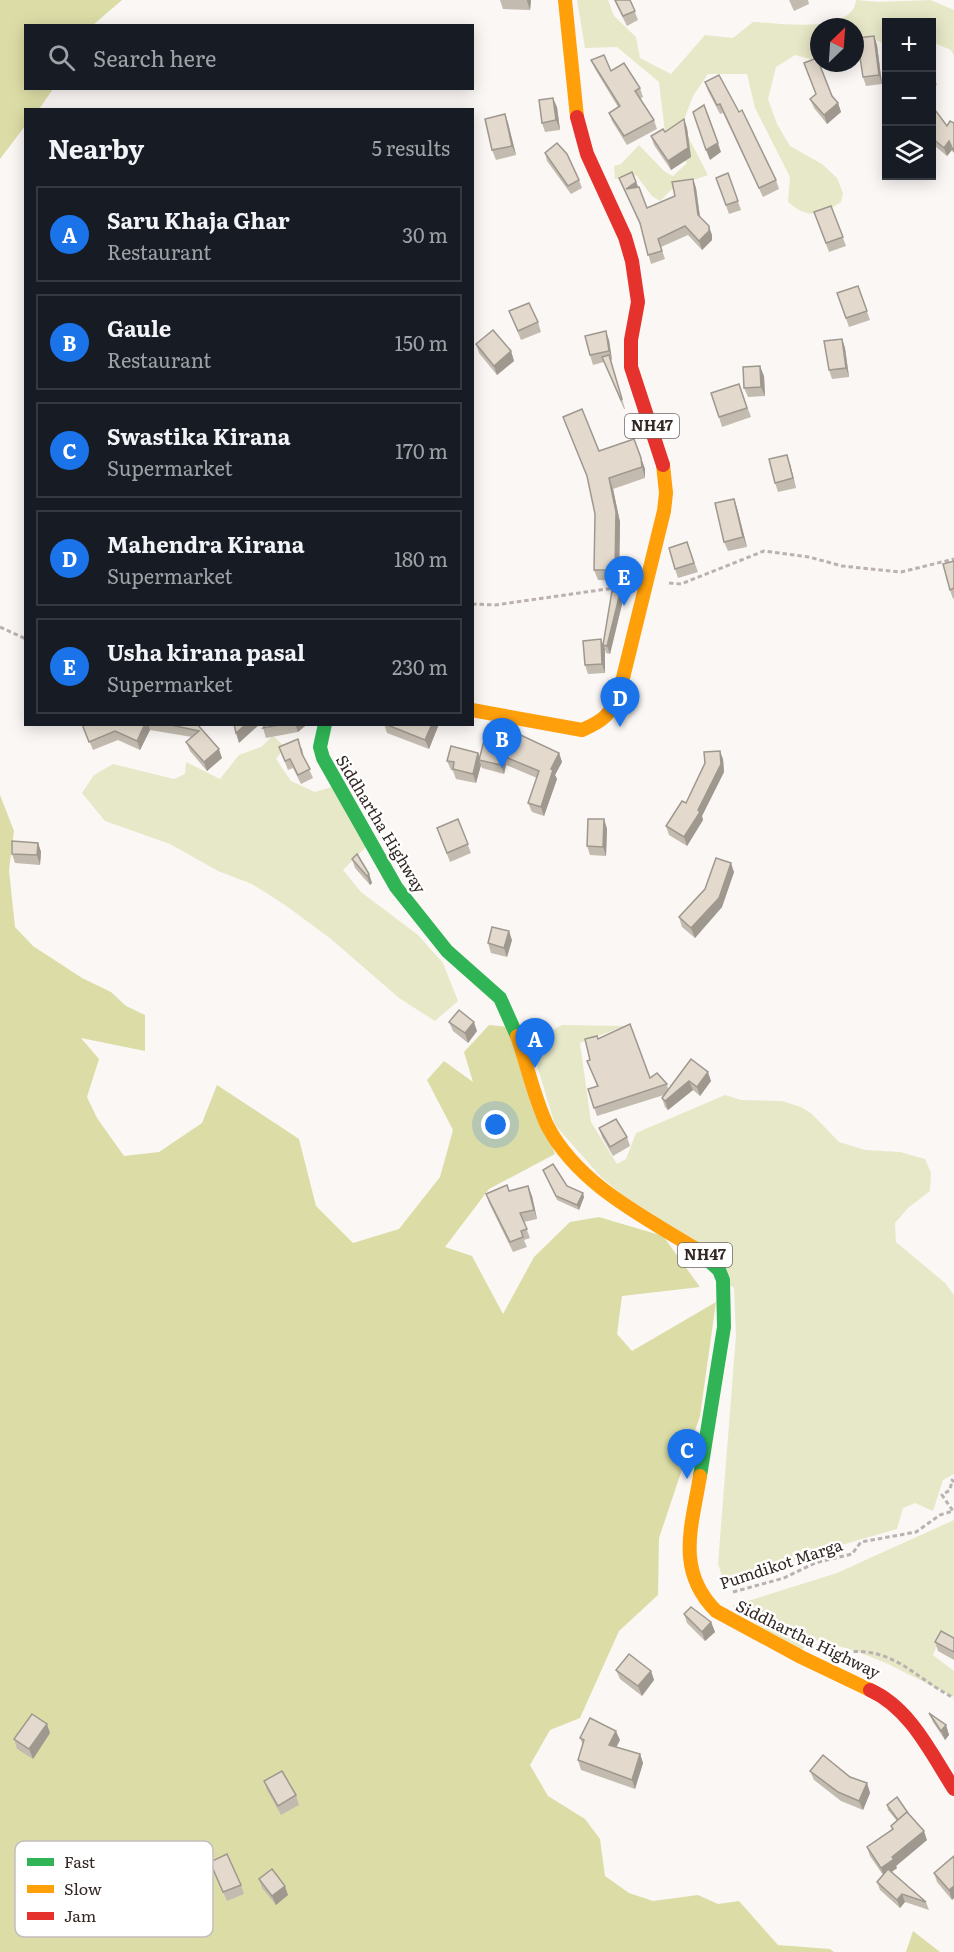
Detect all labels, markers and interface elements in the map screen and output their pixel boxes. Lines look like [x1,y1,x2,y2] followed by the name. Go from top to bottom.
[810,18,864,72] north arrow
[882,18,936,180] map controls
[882,18,936,72] button: +
[24,24,474,90] search box
[45,41,78,74] icon: search
[93,41,216,74] text: Search here
[882,72,936,126] button: −
[882,126,936,180] button: layers
[48,128,144,167] text: Nearby
[372,132,450,162] text: 5 results
[107,203,290,236] text: Saru Khaja Ghar
[62,219,77,249] text: A
[402,219,448,249] text: 30 m
[107,236,211,266] text: Restaurant
[107,311,171,344] text: Gaule
[63,327,76,357] text: B
[395,327,448,357] text: 150 m
[107,344,211,374] text: Restaurant
[625,414,679,438] road number: NH47
[107,419,290,452] text: Swastika Kirana
[62,435,77,465] text: C
[395,435,448,465] text: 170 m
[107,452,233,482] text: Supermarket
[107,527,305,560] text: Mahendra Kirana
[62,543,77,573] text: D
[394,543,448,573] text: 180 m
[604,556,644,606] pin: E
[107,560,233,590] text: Supermarket
[107,635,305,668] text: Usha kirana pasal
[63,651,76,681] text: E
[392,651,448,681] text: 230 m
[107,668,233,698] text: Supermarket
[600,678,640,727] pin: D
[482,718,522,768] pin: B
[331,750,433,898] street label: Siddhartha Highway
[516,1018,554,1068] pin: A
[481,1110,510,1139] your location
[678,1243,732,1267] road number: NH47
[668,1430,706,1479] pin: C
[716,1532,846,1594] street label: Pumdikot Marga
[732,1593,885,1684] street label: Siddhartha Highway
[15,1841,213,1937] legend
[64,1849,96,1873] text: Fast
[64,1876,102,1900] text: Slow
[64,1903,97,1927] text: Jam

